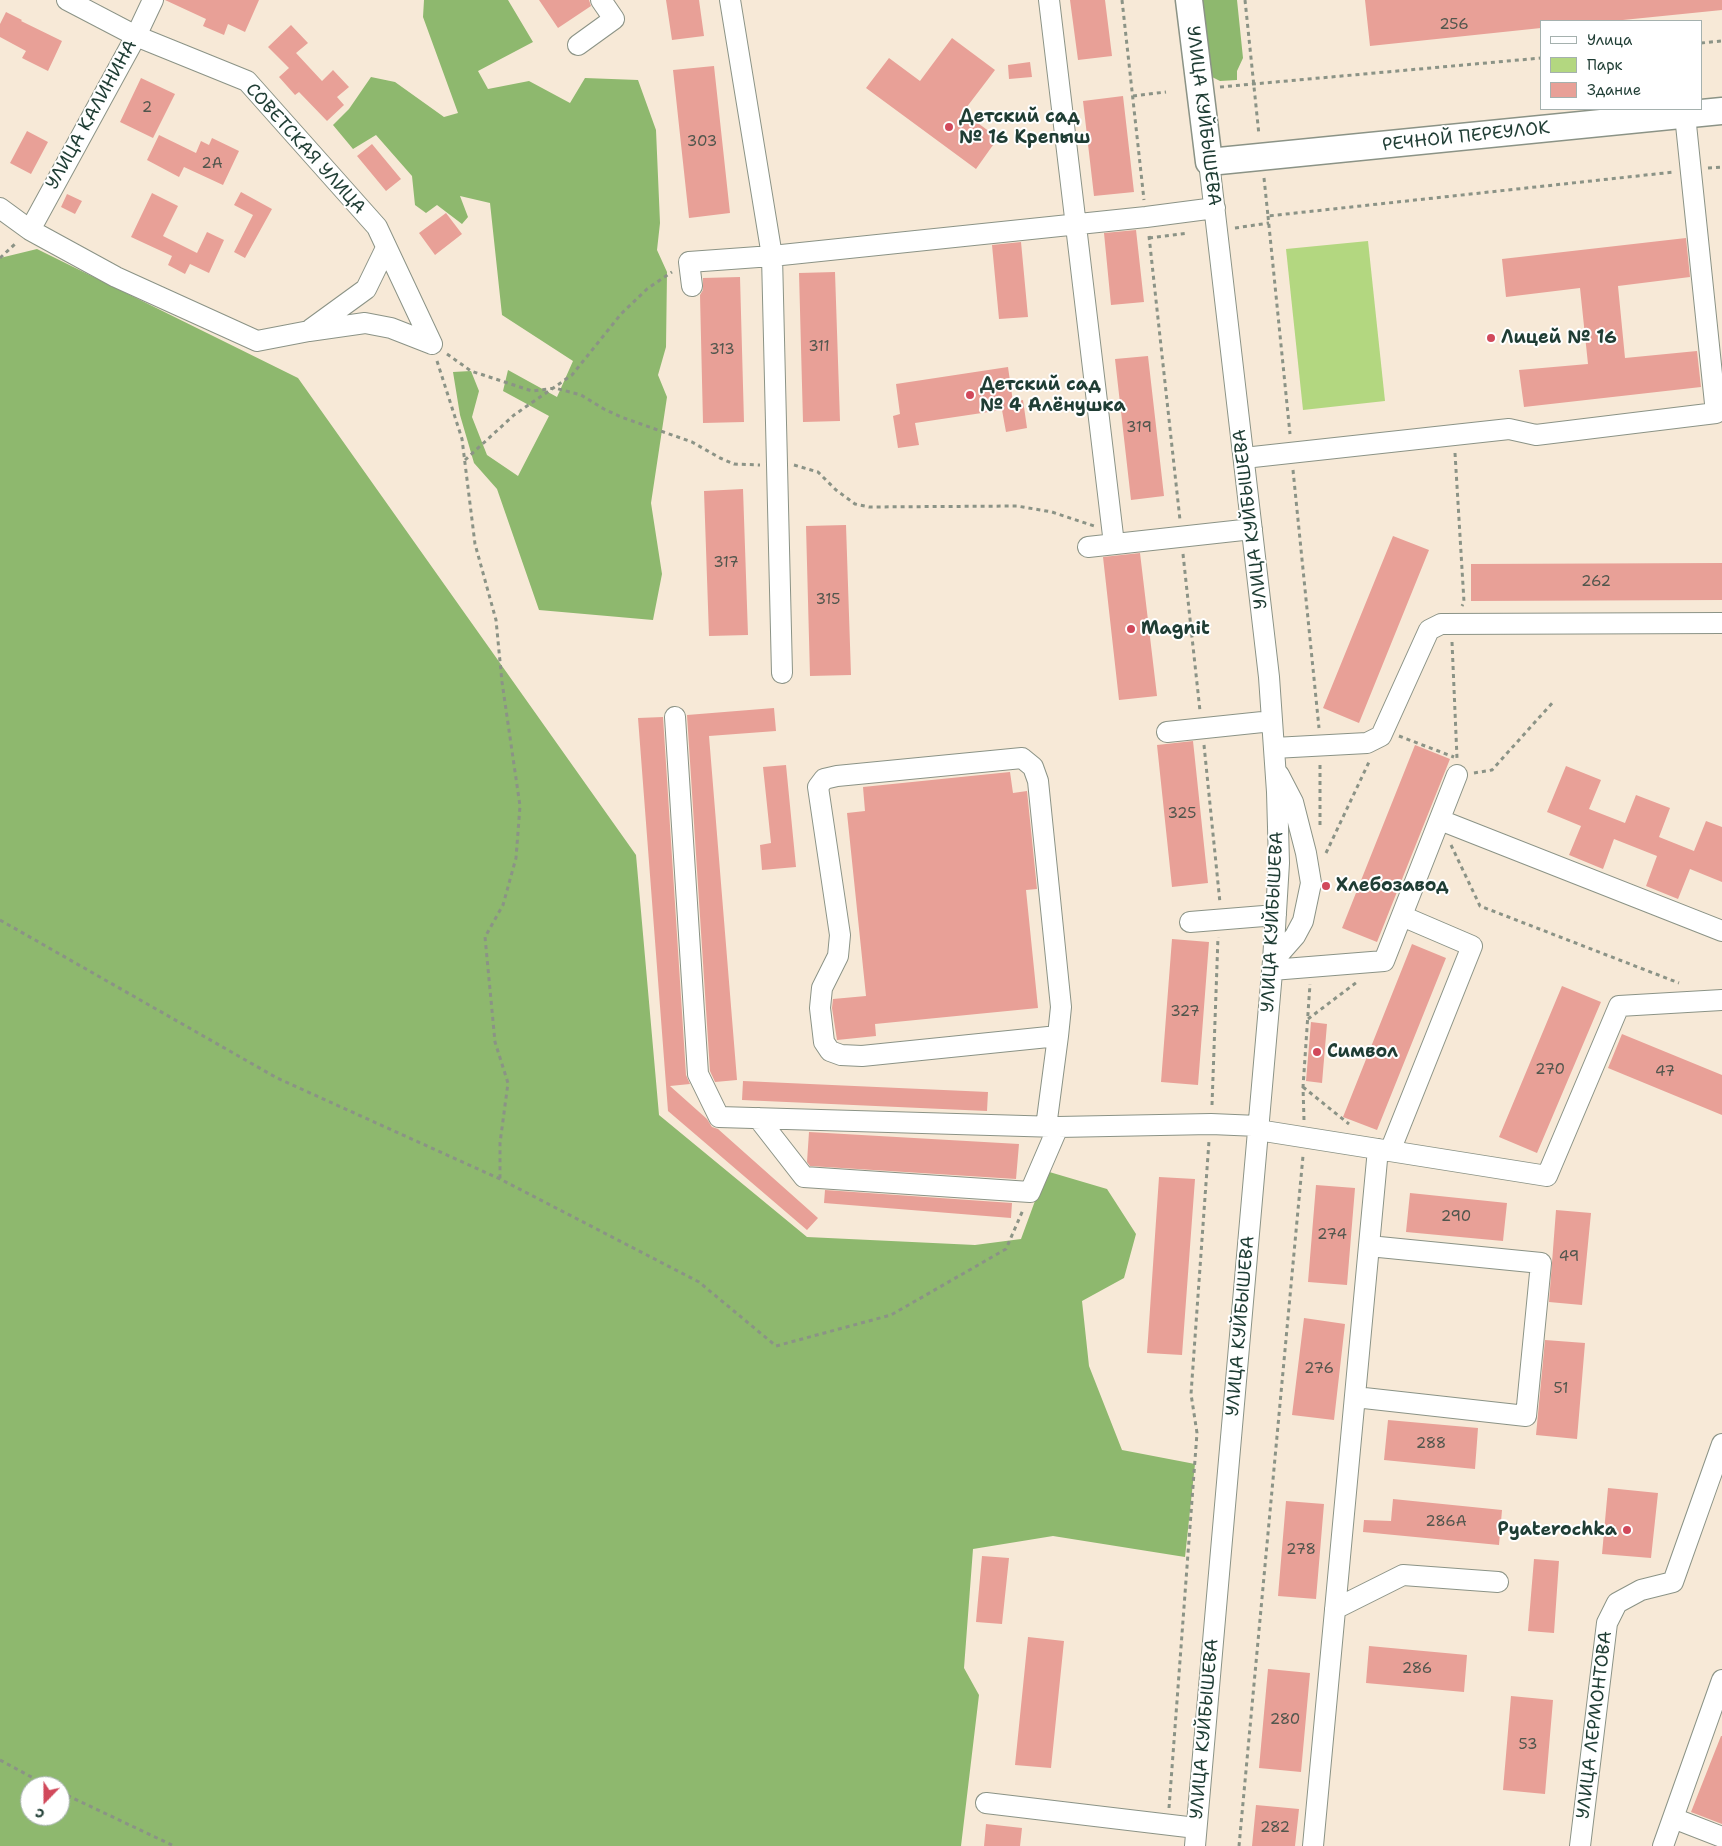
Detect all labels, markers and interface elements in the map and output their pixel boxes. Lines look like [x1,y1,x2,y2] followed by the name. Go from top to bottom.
[1439,16,1469,34] house number: 256
[1540,20,1702,110] legend
[1181,25,1225,207] street label: УЛИЦА КУЙБЫШЕВА
[1587,30,1632,50] text: Улица
[42,36,142,194] street label: УЛИЦА КАЛИНИНА
[1587,55,1623,75] text: Парк
[241,79,369,219] street label: СОВЕТСКАЯ УЛИЦА
[1587,80,1641,100] text: Здание
[142,99,152,117] house number: 2
[959,106,1090,148] place label: Детский сад № 16 Крепыш
[1381,117,1551,157] street label: РЕЧНОЙ ПЕРЕУЛОК
[943,121,955,133] marker: Детский сад № 16 Крепыш
[687,133,717,151] house number: 303
[201,155,223,173] house number: 2А
[1501,327,1617,349] place label: Лицей № 16
[1485,332,1497,344] marker: Лицей № 16
[808,338,830,356] house number: 311
[709,341,735,359] house number: 313
[980,374,1126,416] place label: Детский сад № 4 Алёнушка
[964,389,976,401] marker: Детский сад № 4 Алёнушка
[1126,419,1152,437] house number: 319
[1229,428,1273,610] street label: УЛИЦА КУЙБЫШЕВА
[713,554,739,572] house number: 317
[1581,573,1611,591] house number: 262
[816,591,840,609] house number: 315
[1141,618,1210,640] place label: Magnit
[1125,623,1137,635] marker: Magnit
[1168,805,1196,823] house number: 325
[1257,831,1289,1013] street label: УЛИЦА КУЙБЫШЕВА
[1336,875,1449,897] place label: Хлебозавод
[1320,880,1332,892] marker: Хлебозавод
[1170,1003,1200,1021] house number: 327
[1327,1041,1398,1063] place label: Символ
[1311,1046,1323,1058] marker: Символ
[1535,1061,1565,1079] house number: 270
[1655,1063,1675,1081] house number: 47
[1441,1208,1471,1226] house number: 290
[1317,1226,1347,1244] house number: 274
[1222,1235,1260,1417] street label: УЛИЦА КУЙБЫШЕВА
[1559,1248,1579,1266] house number: 49
[1304,1360,1334,1378] house number: 276
[1554,1380,1568,1398] house number: 51
[1416,1435,1446,1453] house number: 288
[1425,1513,1467,1531] house number: 286А
[1498,1519,1617,1541] place label: Pyaterochka
[1621,1524,1633,1536] marker: Pyaterochka
[1286,1541,1316,1559] house number: 278
[1573,1630,1617,1820] street label: УЛИЦА ЛЕРМОНТОВА
[1186,1638,1224,1820] street label: УЛИЦА КУЙБЫШЕВА
[1402,1660,1432,1678] house number: 286
[1270,1711,1300,1729] house number: 280
[1519,1736,1537,1754] house number: 53
[20,1776,70,1826] north arrow
[32,1804,47,1824] text: С
[1260,1819,1290,1837] house number: 282

